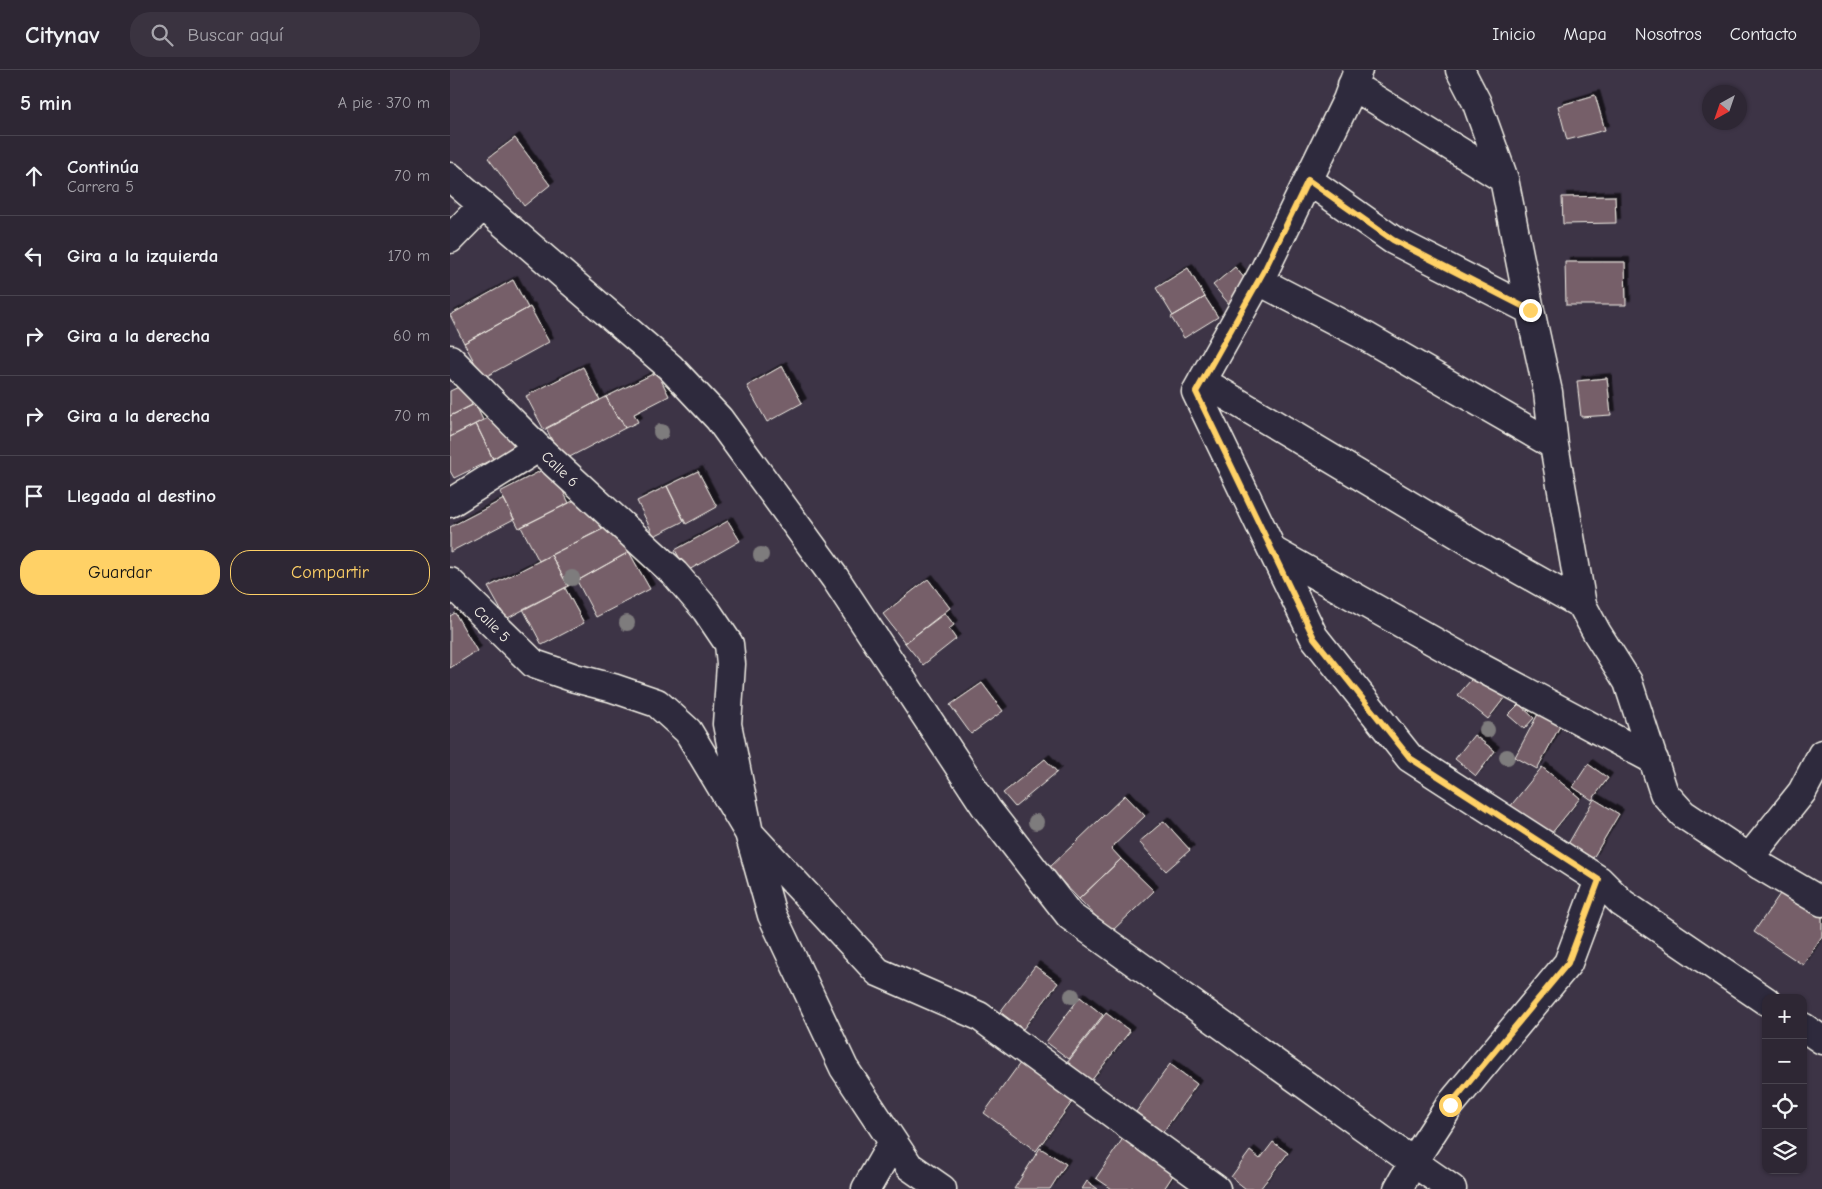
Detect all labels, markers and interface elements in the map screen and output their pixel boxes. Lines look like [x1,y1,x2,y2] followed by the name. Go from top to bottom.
[130,12,480,57] search box
[25,21,100,49] text: Citynav
[148,21,176,49] icon: search
[188,24,283,46] text: Buscar aquí
[1492,24,1536,45] text: Inicio
[1564,24,1607,45] text: Mapa
[1635,24,1702,45] text: Nosotros
[1730,24,1797,45] text: Contacto
[1702,85,1747,130] north arrow
[20,91,72,115] text: 5 min
[338,94,430,112] text: A pie · 370 m
[67,156,139,178] text: Continúa
[20,162,48,190] icon: ahead
[394,167,430,185] text: 70 m
[67,178,134,196] text: Carrera 5
[20,242,48,270] icon: left
[67,245,218,267] text: Gira a la izquierda
[388,247,430,265] text: 170 m
[1519,299,1542,322] route end
[20,322,48,350] icon: right
[67,325,210,347] text: Gira a la derecha
[393,327,430,345] text: 60 m
[20,402,48,430] icon: right
[67,405,210,427] text: Gira a la derecha
[394,407,430,425] text: 70 m
[538,447,582,491] street label: Calle 6
[20,482,48,510] icon: arrive
[67,485,216,507] text: Llegada al destino
[20,550,220,595] button: Guardar
[230,550,430,595] button: Compartir
[470,602,514,646] street label: Calle 5
[1762,994,1807,1174] map controls
[1762,994,1807,1039] button: +
[1762,1039,1807,1084] button: −
[1762,1084,1807,1129] button: locate
[1439,1094,1462,1117] route start
[1762,1129,1807,1174] button: layers

